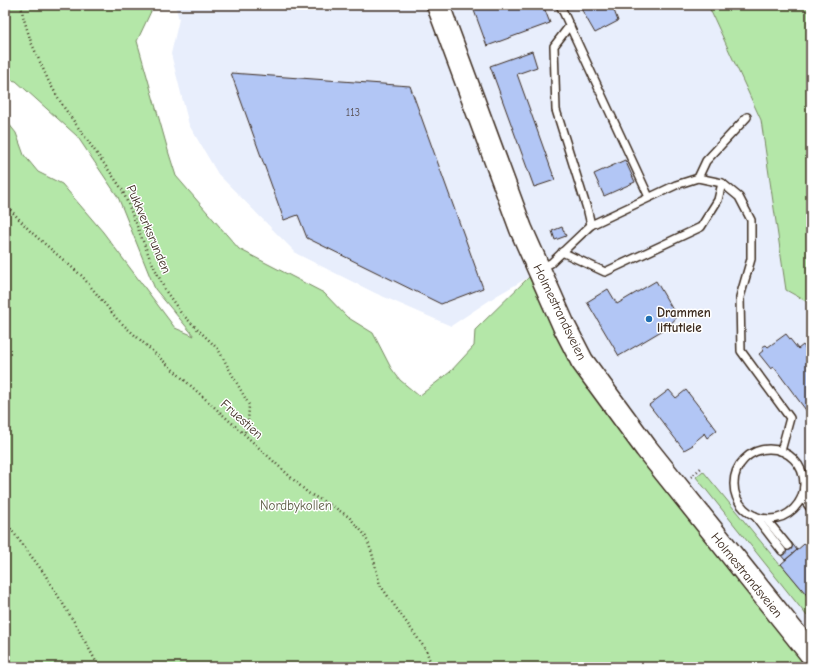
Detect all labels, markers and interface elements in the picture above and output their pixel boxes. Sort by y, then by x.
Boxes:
house number: 113 [346,106,360,119]
street label: Pukkverksrunden [124,183,174,275]
street label: Holmestrandsveien [530,262,590,362]
place label: Drammen liftutleie [657,305,711,335]
marker: Drammen liftutleie [644,314,654,324]
street label: Fruestien [218,396,266,442]
park label: Nordbykollen [260,498,332,513]
street label: Holmestrandsveien [708,529,786,621]

